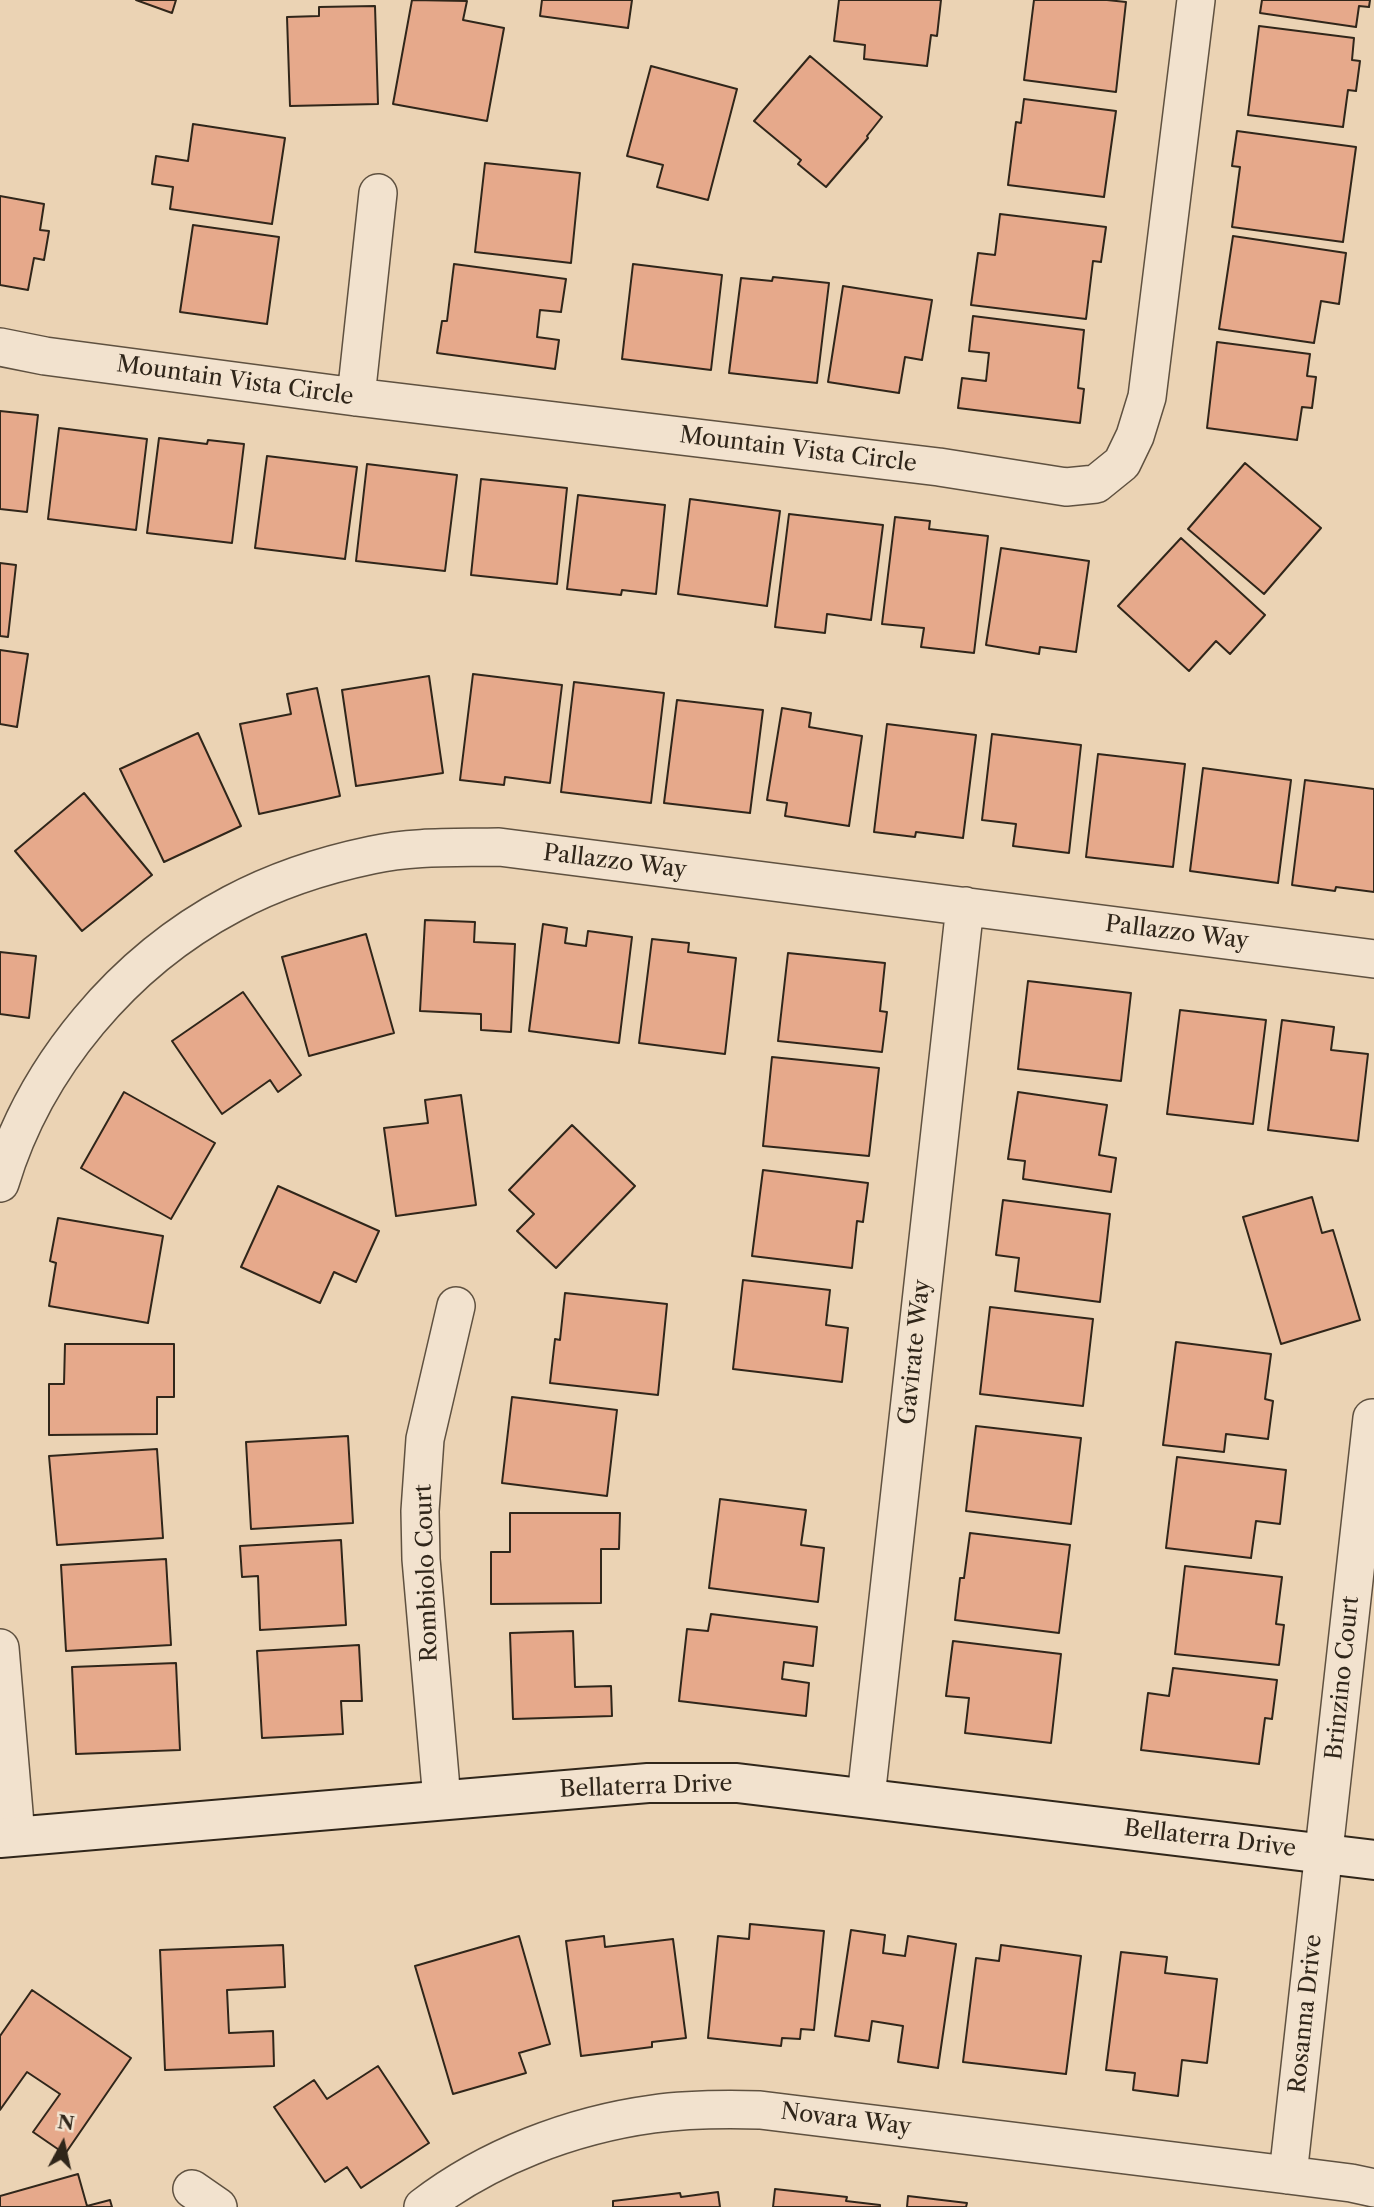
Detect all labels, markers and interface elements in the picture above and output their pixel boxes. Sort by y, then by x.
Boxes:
street label: Mountain Vista Circle [115,351,355,411]
street label: Mountain Vista Circle [678,422,918,478]
street label: Pallazzo Way [542,840,688,884]
street label: Pallazzo Way [1104,911,1250,955]
street label: Gavirate Way [894,1278,936,1426]
street label: Rombiolo Court [410,1484,444,1662]
street label: Brinzino Court [1321,1595,1365,1761]
street label: Bellaterra Drive [559,1770,733,1804]
street label: Bellaterra Drive [1122,1815,1298,1863]
street label: Rosanna Drive [1284,1933,1328,2095]
street label: Novara Way [779,2098,913,2142]
north arrow [28,2109,98,2179]
text: N [56,2110,76,2135]

